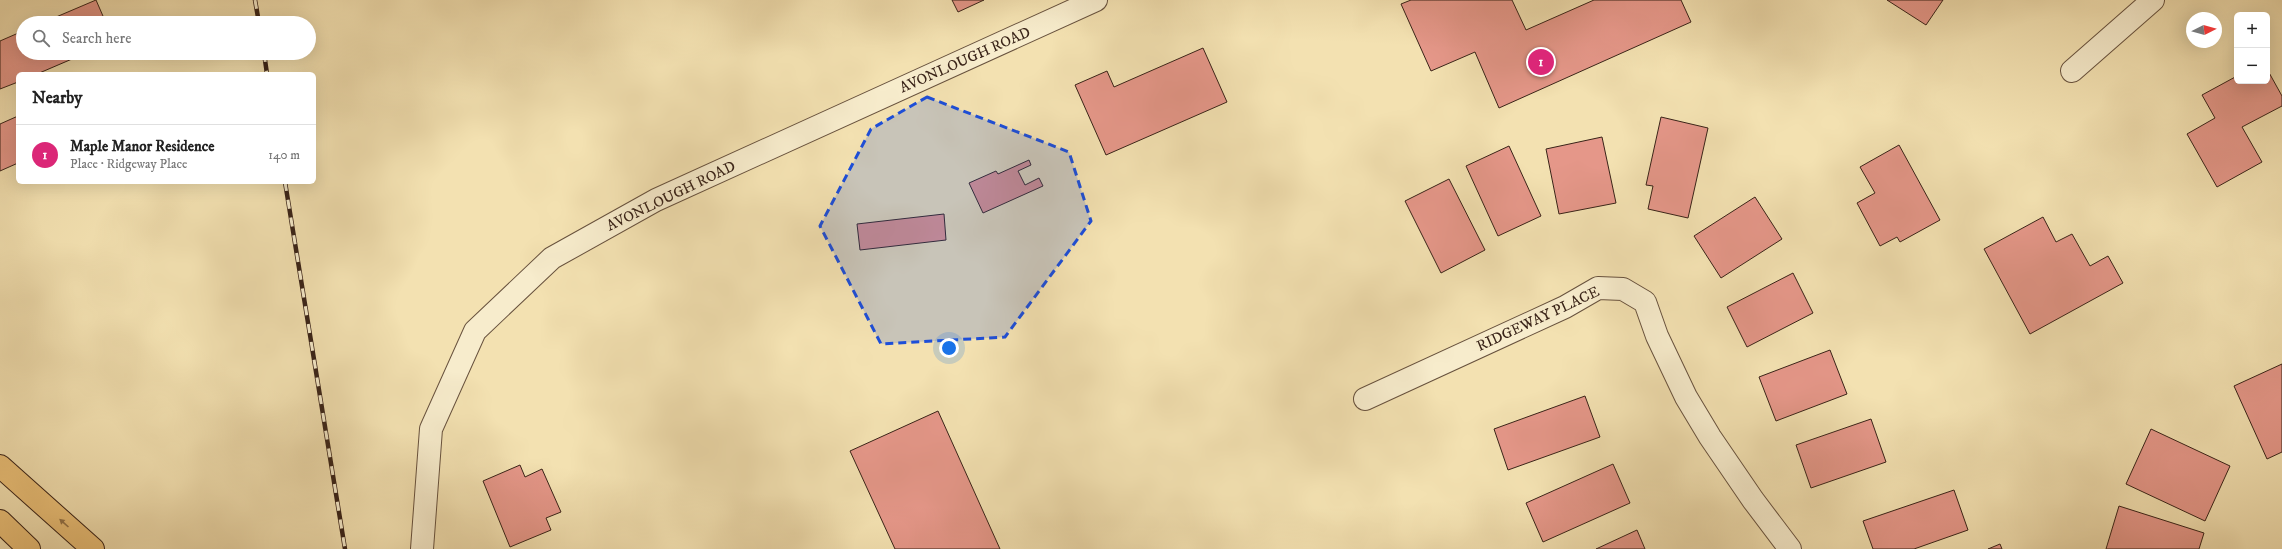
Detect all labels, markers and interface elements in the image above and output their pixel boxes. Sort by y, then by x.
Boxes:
north arrow [2186,12,2222,48]
map controls [2234,12,2270,84]
button: + [2234,12,2270,48]
search box [16,16,316,60]
street label: AVONLOUGH ROAD [897,23,1033,97]
icon: search [30,27,52,49]
text: Search here [62,29,131,48]
pin: 1 [1528,47,1554,77]
button: − [2234,48,2270,84]
text: Nearby [32,87,82,109]
text: Maple Manor Residence [70,137,214,156]
text: 1 [43,147,47,163]
text: 140 m [268,147,300,163]
text: Place · Ridgeway Place [70,156,187,172]
street label: AVONLOUGH ROAD [603,156,739,236]
street label: RIDGEWAY PLACE [1474,282,1603,356]
your location [939,338,959,358]
one-way arrow [59,518,69,528]

